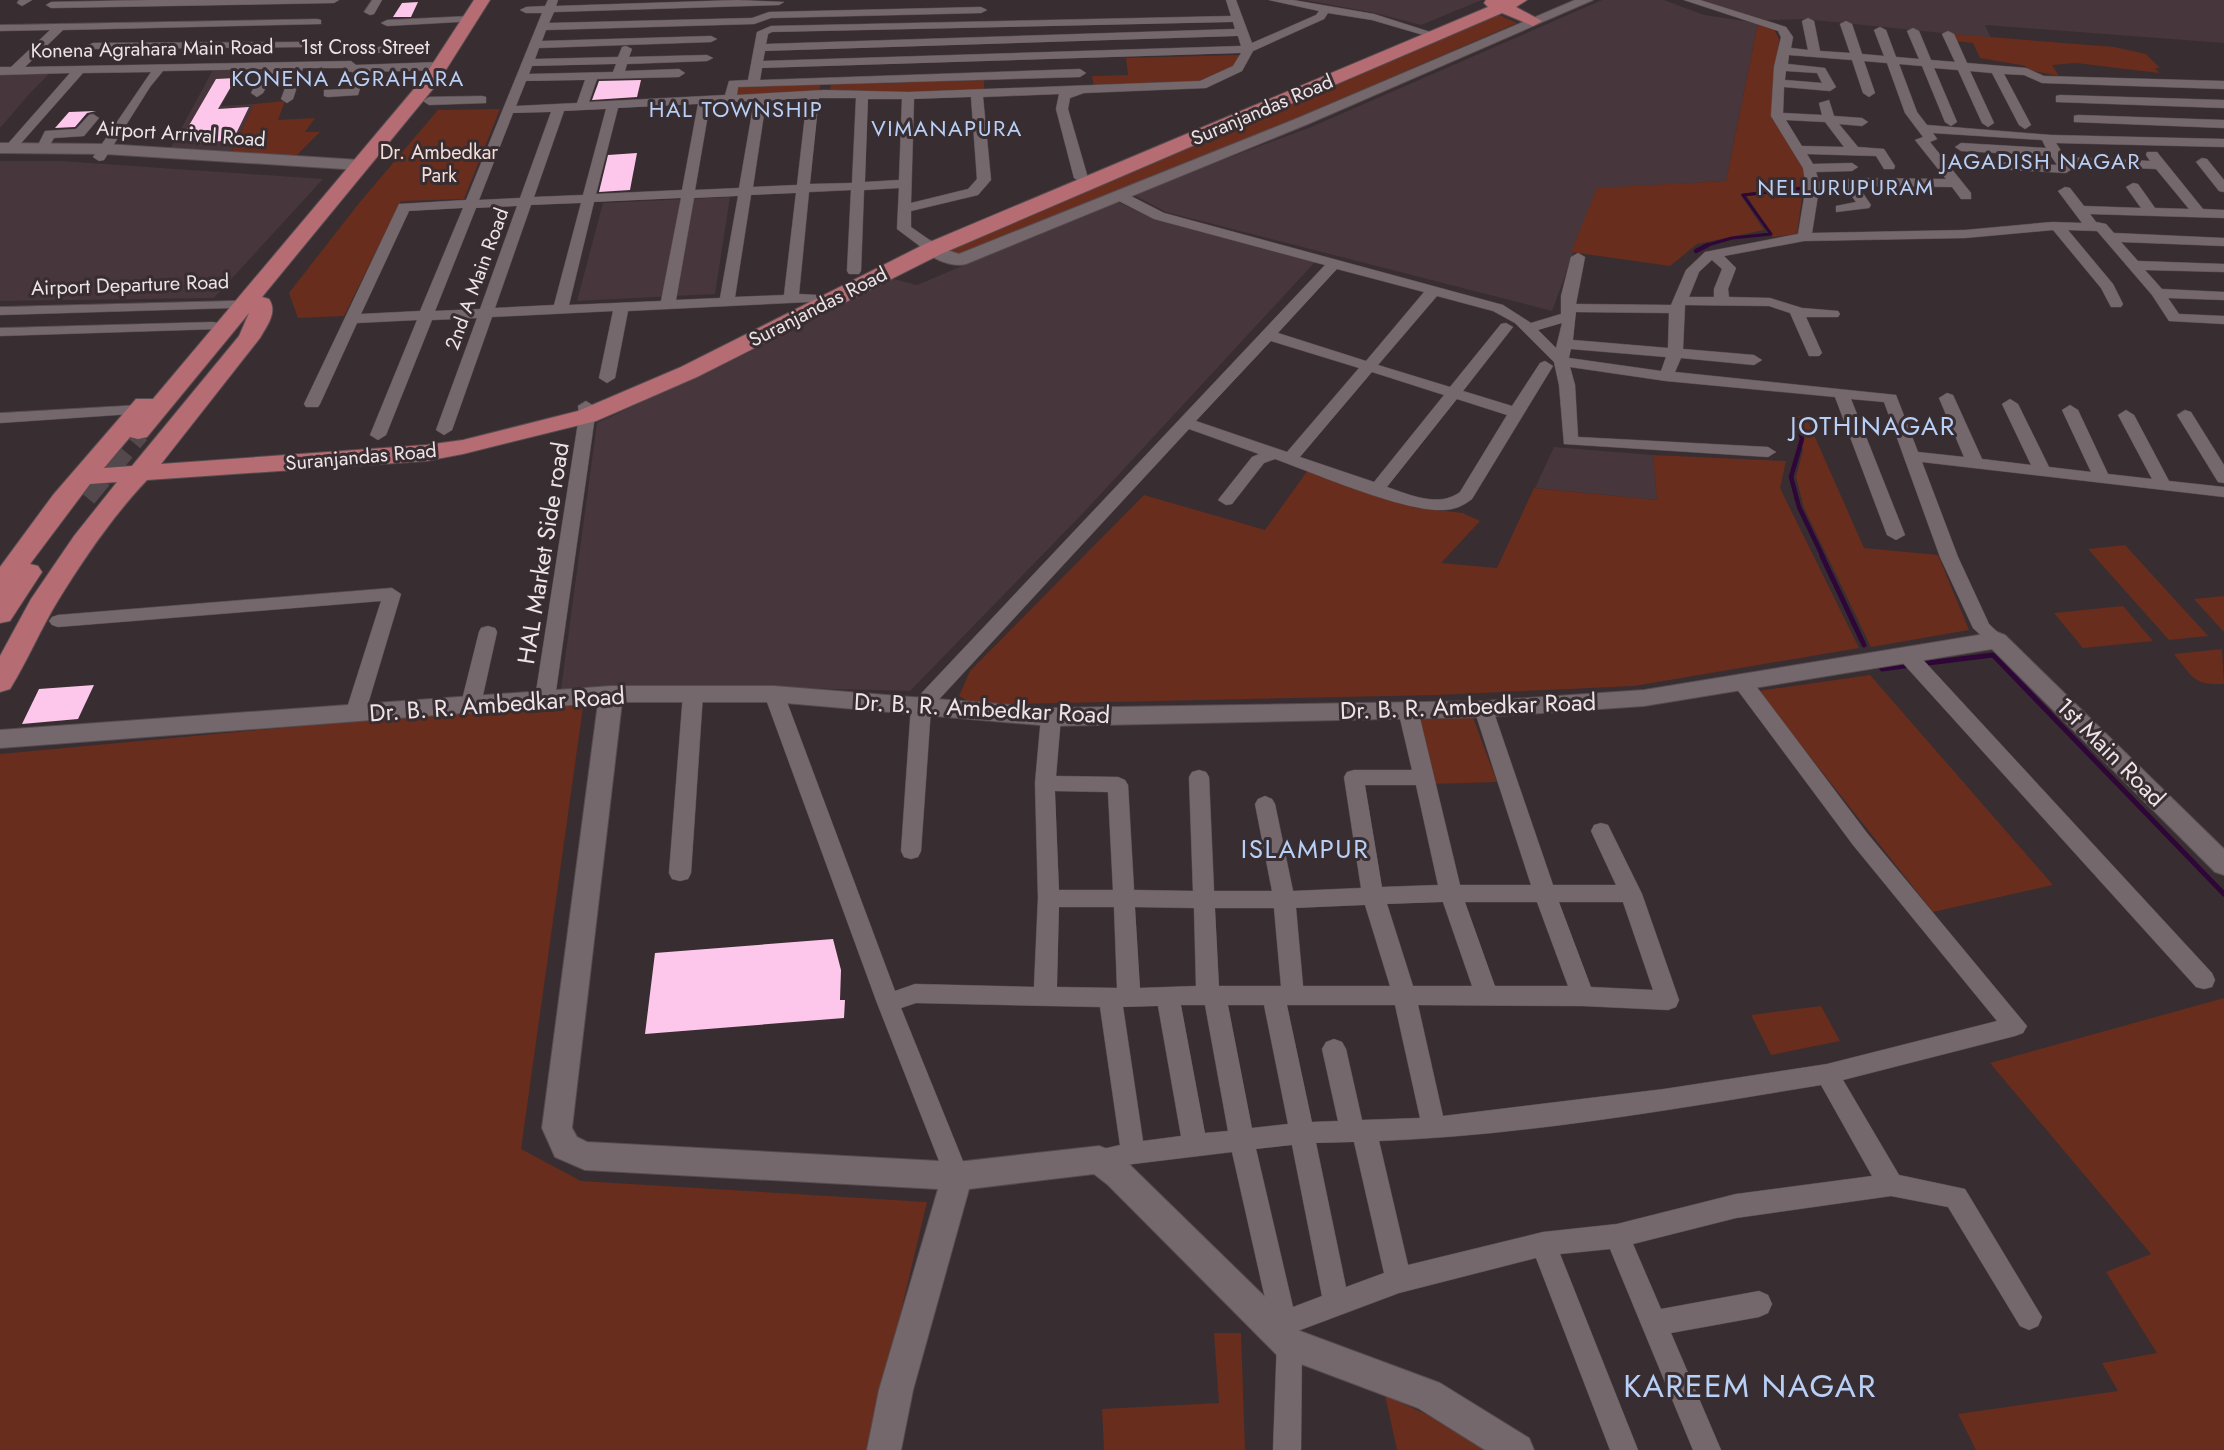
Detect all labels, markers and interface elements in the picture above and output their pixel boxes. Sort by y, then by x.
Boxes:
street label: Konena Agrahara Main Road [30,32,274,66]
street label: 1st Cross Street [301,33,430,62]
district label: KONENA AGRAHARA [231,62,465,94]
street label: Suranjandas Road [1186,67,1338,153]
district label: HAL TOWNSHIP [649,93,823,125]
district label: VIMANAPURA [871,112,1023,144]
street label: Airport Arrival Road [95,114,267,154]
park label: Dr. Ambedkar Park [380,138,498,190]
district label: JAGADISH NAGAR [1938,145,2141,177]
district label: NELLURUPURAM [1757,171,1935,203]
street label: 2nd A Main Road [438,204,516,354]
street label: Suranjandas Road [744,260,892,354]
street label: Airport Departure Road [30,267,230,303]
district label: JOTHINAGAR [1787,407,1956,445]
street label: Suranjandas Road [284,436,438,478]
street label: HAL Market Side road [508,439,578,667]
street label: Dr. B. R. Ambedkar Road [368,678,626,730]
street label: Dr. B. R. Ambedkar Road [853,684,1111,732]
street label: Dr. B. R. Ambedkar Road [1339,684,1597,728]
street label: 1st Main Road [2048,689,2174,815]
district label: ISLAMPUR [1241,830,1369,868]
district label: KAREEM NAGAR [1623,1363,1877,1409]

